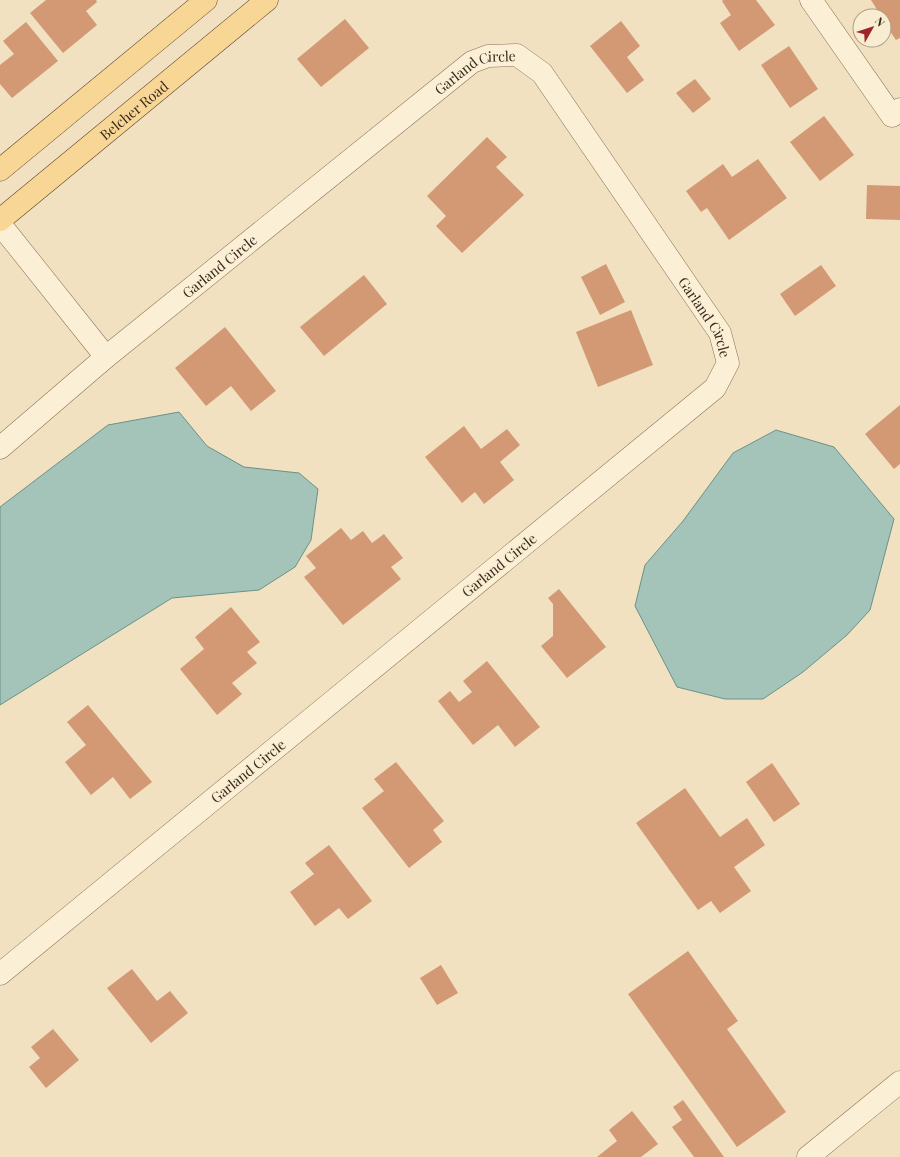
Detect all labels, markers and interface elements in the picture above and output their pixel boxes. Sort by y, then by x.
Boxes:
north arrow [852,8,892,48]
text: N [872,14,889,29]
street label: Garland Circle [430,46,516,99]
street label: Belcher Road [95,76,172,144]
street label: Garland Circle [178,230,261,302]
street label: Garland Circle [675,273,736,359]
street label: Garland Circle [458,529,540,601]
street label: Garland Circle [207,735,289,807]

